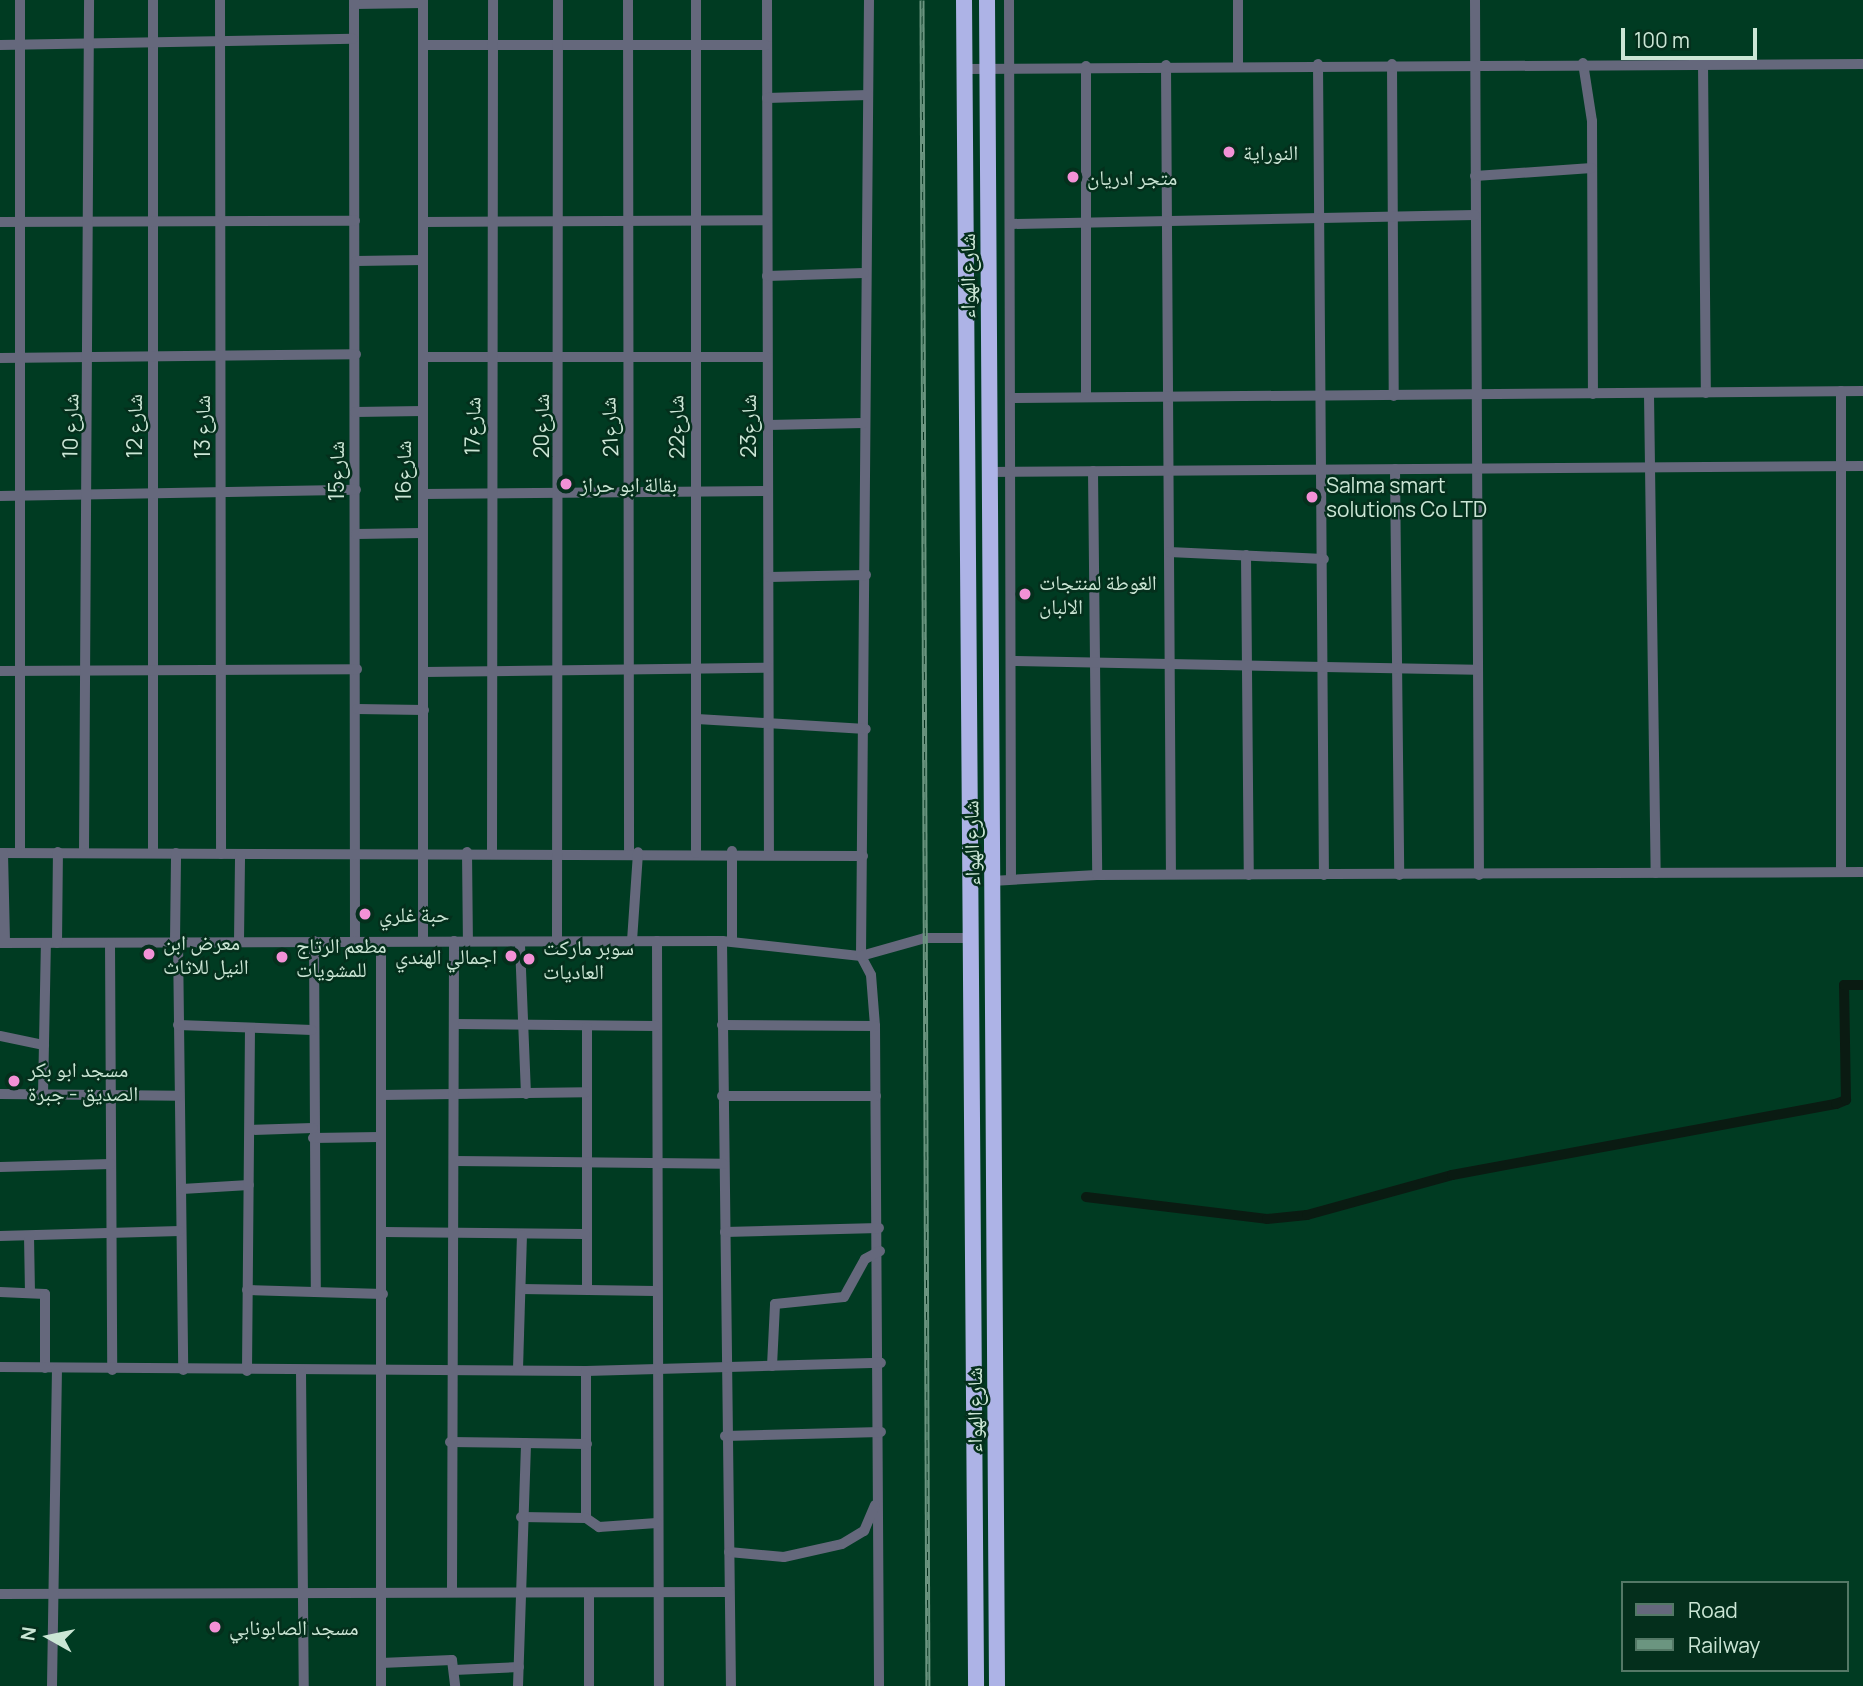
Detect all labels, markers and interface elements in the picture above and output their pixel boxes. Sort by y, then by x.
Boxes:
scale bar [1625,14,1762,58]
text: 100 m [1634,26,1690,54]
place label: النوراية [1243,139,1298,165]
marker: النوراية [1221,144,1237,160]
place label: متجر ادريان [1087,164,1177,190]
marker: متجر ادريان [1065,169,1081,185]
street label: شارع الهواء [954,233,980,319]
street label: شارع 10 [57,393,83,459]
street label: شارع 12 [121,394,147,458]
street label: شارع20 [528,394,554,458]
street label: شارع23 [735,394,761,458]
street label: شارع 13 [189,395,215,459]
street label: شارع22 [663,395,689,459]
street label: شارع17 [459,396,485,456]
street label: شارع21 [595,396,623,458]
street label: شارع16 [390,440,416,502]
street label: شارع15 [323,441,349,501]
place label: بقالة ابو حراز [580,471,677,497]
place label: Salma smart solutions Co LTD [1326,472,1487,522]
marker: بقالة ابو حراز [558,476,574,492]
marker: Salma smart solutions Co LTD [1304,489,1320,505]
place label: الغوطة لمنتجات الالبان [1039,569,1157,619]
marker: الغوطة لمنتجات الالبان [1017,586,1033,602]
street label: شارع الهواء [958,800,984,886]
place label: حبة غلري [379,901,449,927]
marker: حبة غلري [357,906,373,922]
place label: معرض ابن النيل للاثاث [163,929,249,979]
place label: مطعم الرتاج للمشويات [296,932,387,982]
place label: سوبر ماركت العاديات [543,934,634,984]
place label: اجمالي الهندي [395,943,497,969]
marker: معرض ابن النيل للاثاث [141,946,157,962]
marker: اجمالي الهندي [503,948,519,964]
marker: مطعم الرتاج للمشويات [274,949,290,965]
marker: سوبر ماركت العاديات [521,951,537,967]
place label: مسجد ابو بكر الصديق - جبرة [28,1056,138,1106]
marker: مسجد ابو بكر الصديق - جبرة [6,1073,22,1089]
street label: شارع الهواء [961,1367,987,1453]
legend [1622,1581,1849,1672]
text: Road [1688,1596,1738,1624]
north arrow [14,1602,84,1672]
place label: مسجد الصابونابي [229,1614,359,1640]
marker: مسجد الصابونابي [207,1619,223,1635]
text: N [14,1625,42,1642]
text: Railway [1688,1631,1760,1659]

